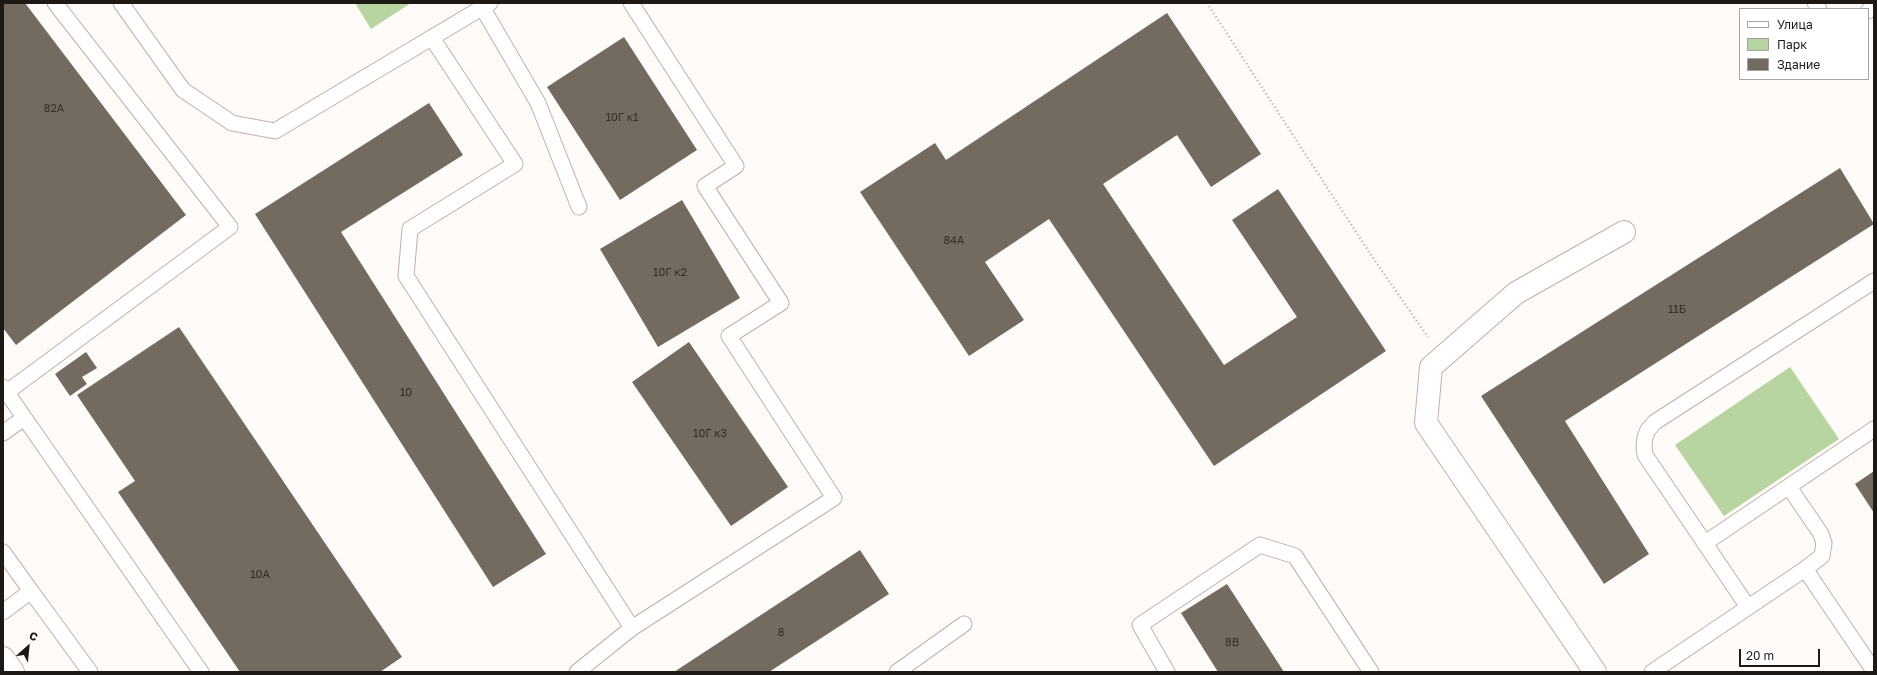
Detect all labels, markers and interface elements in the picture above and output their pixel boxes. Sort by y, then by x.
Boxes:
legend [1739,8,1869,80]
text: Улица [1777,17,1813,32]
text: Парк [1777,37,1807,52]
text: Здание [1777,57,1820,72]
house number: 82А [44,102,64,116]
house number: 10Г к1 [606,111,638,125]
house number: 84А [944,234,964,248]
house number: 10Г к2 [653,266,687,280]
house number: 11Б [1668,303,1686,317]
house number: 10 [400,386,412,400]
house number: 10Г к3 [693,427,727,441]
house number: 10А [250,568,270,582]
house number: 8 [778,626,784,640]
north arrow [8,627,48,667]
text: С [27,628,40,643]
house number: 8В [1225,636,1239,650]
scale bar [1741,641,1822,667]
text: 20 m [1746,648,1774,663]

